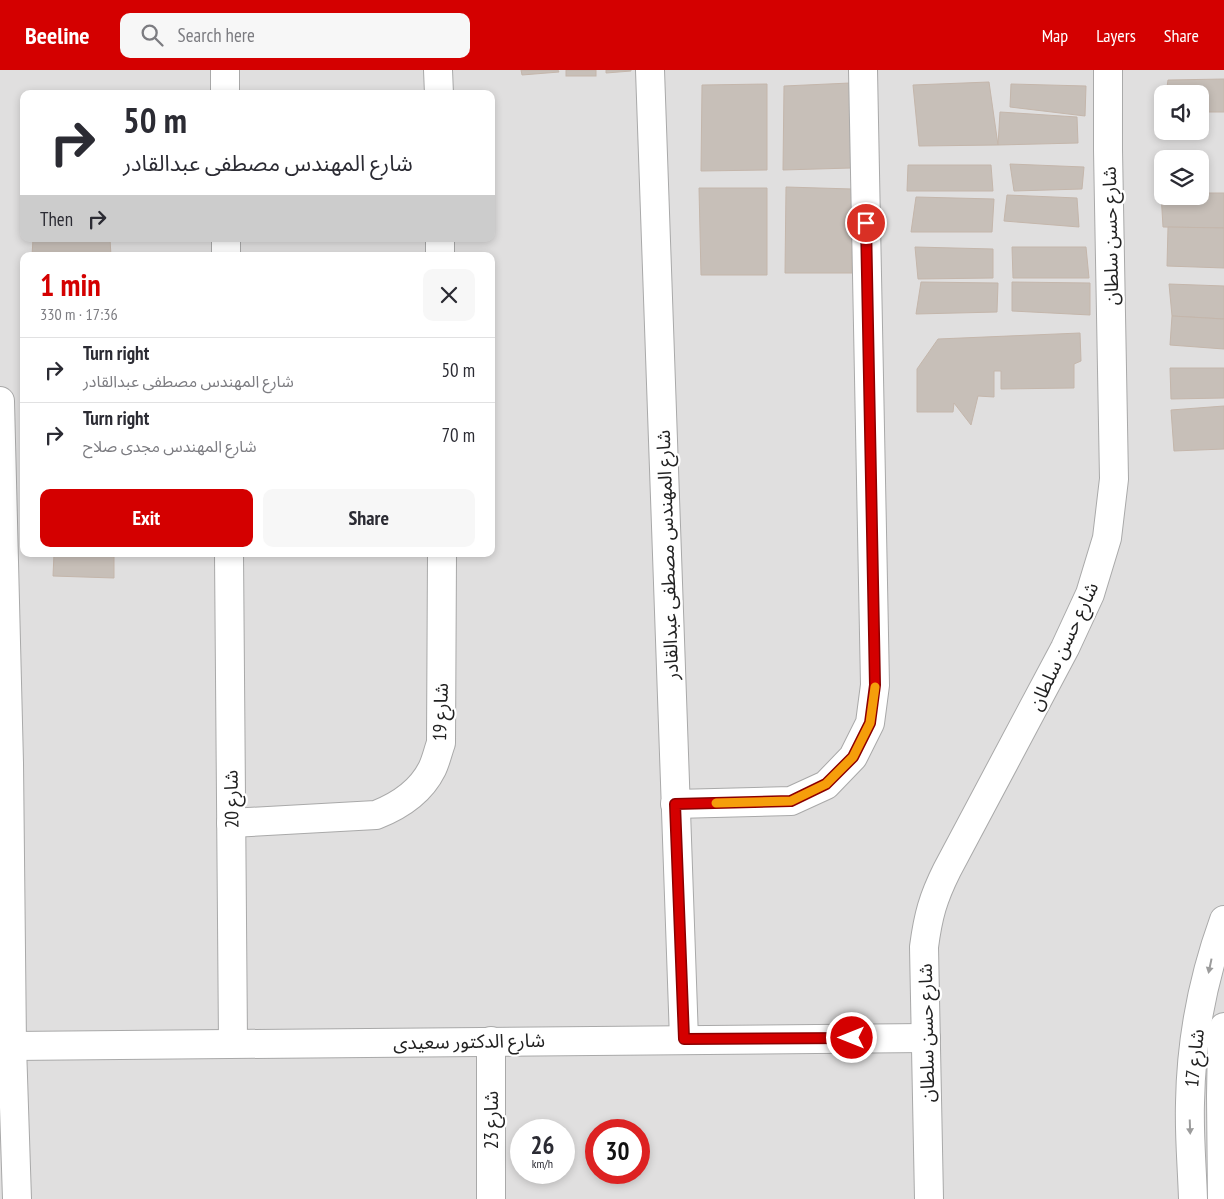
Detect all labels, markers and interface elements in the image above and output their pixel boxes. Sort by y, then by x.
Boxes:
search box [120,13,470,58]
text: Beeline [25,20,90,51]
icon: search [138,21,166,49]
text: Search here [178,23,255,47]
text: Map [1042,24,1068,47]
text: Layers [1096,24,1136,47]
text: Share [1164,24,1199,47]
map controls [1154,85,1209,205]
button: sound [1154,85,1209,140]
text: 50 m [123,97,187,143]
icon: right [40,110,105,175]
text: شارع المهندس مصطفى عبدالقادر [123,149,413,177]
button: layers [1154,150,1209,205]
street label: شارع حسن سلطان [1097,166,1125,306]
pin [845,202,887,244]
icon: right [83,205,111,233]
text: Then [40,207,73,231]
icon: arrive [852,209,880,237]
text: 1 min [40,265,101,304]
button: close [423,269,475,321]
text: 330 m · 17:36 [40,304,118,324]
text: Turn right [83,341,149,365]
icon: right [40,356,68,384]
text: 50 m [442,358,475,382]
text: شارع المهندس مصطفى عبدالقادر [83,371,294,391]
text: Turn right [83,406,149,430]
icon: right [40,421,68,449]
text: 70 m [442,423,475,447]
street label: شارع المهندس مصطفى عبدالقادر [651,429,685,681]
text: شارع المهندس مجدى صلاح [83,436,257,456]
button: Exit [40,489,253,547]
button: Share [263,489,475,547]
street label: شارع حسن سلطان [1023,578,1105,715]
street label: شارع 19 [427,683,455,742]
street label: شارع 20 [218,770,246,828]
one-way arrow [1205,958,1213,974]
street label: شارع حسن سلطان [913,963,941,1103]
position arrow [825,1011,877,1063]
street label: شارع الدكتور سعيدى [393,1028,545,1056]
street label: شارع 17 [1179,1028,1211,1088]
street label: شارع 23 [479,1091,505,1149]
speed limit sign: 30 [585,1119,650,1184]
one-way arrow [1187,1119,1195,1135]
text: 26 [531,1129,554,1161]
text: km/h [532,1156,553,1171]

